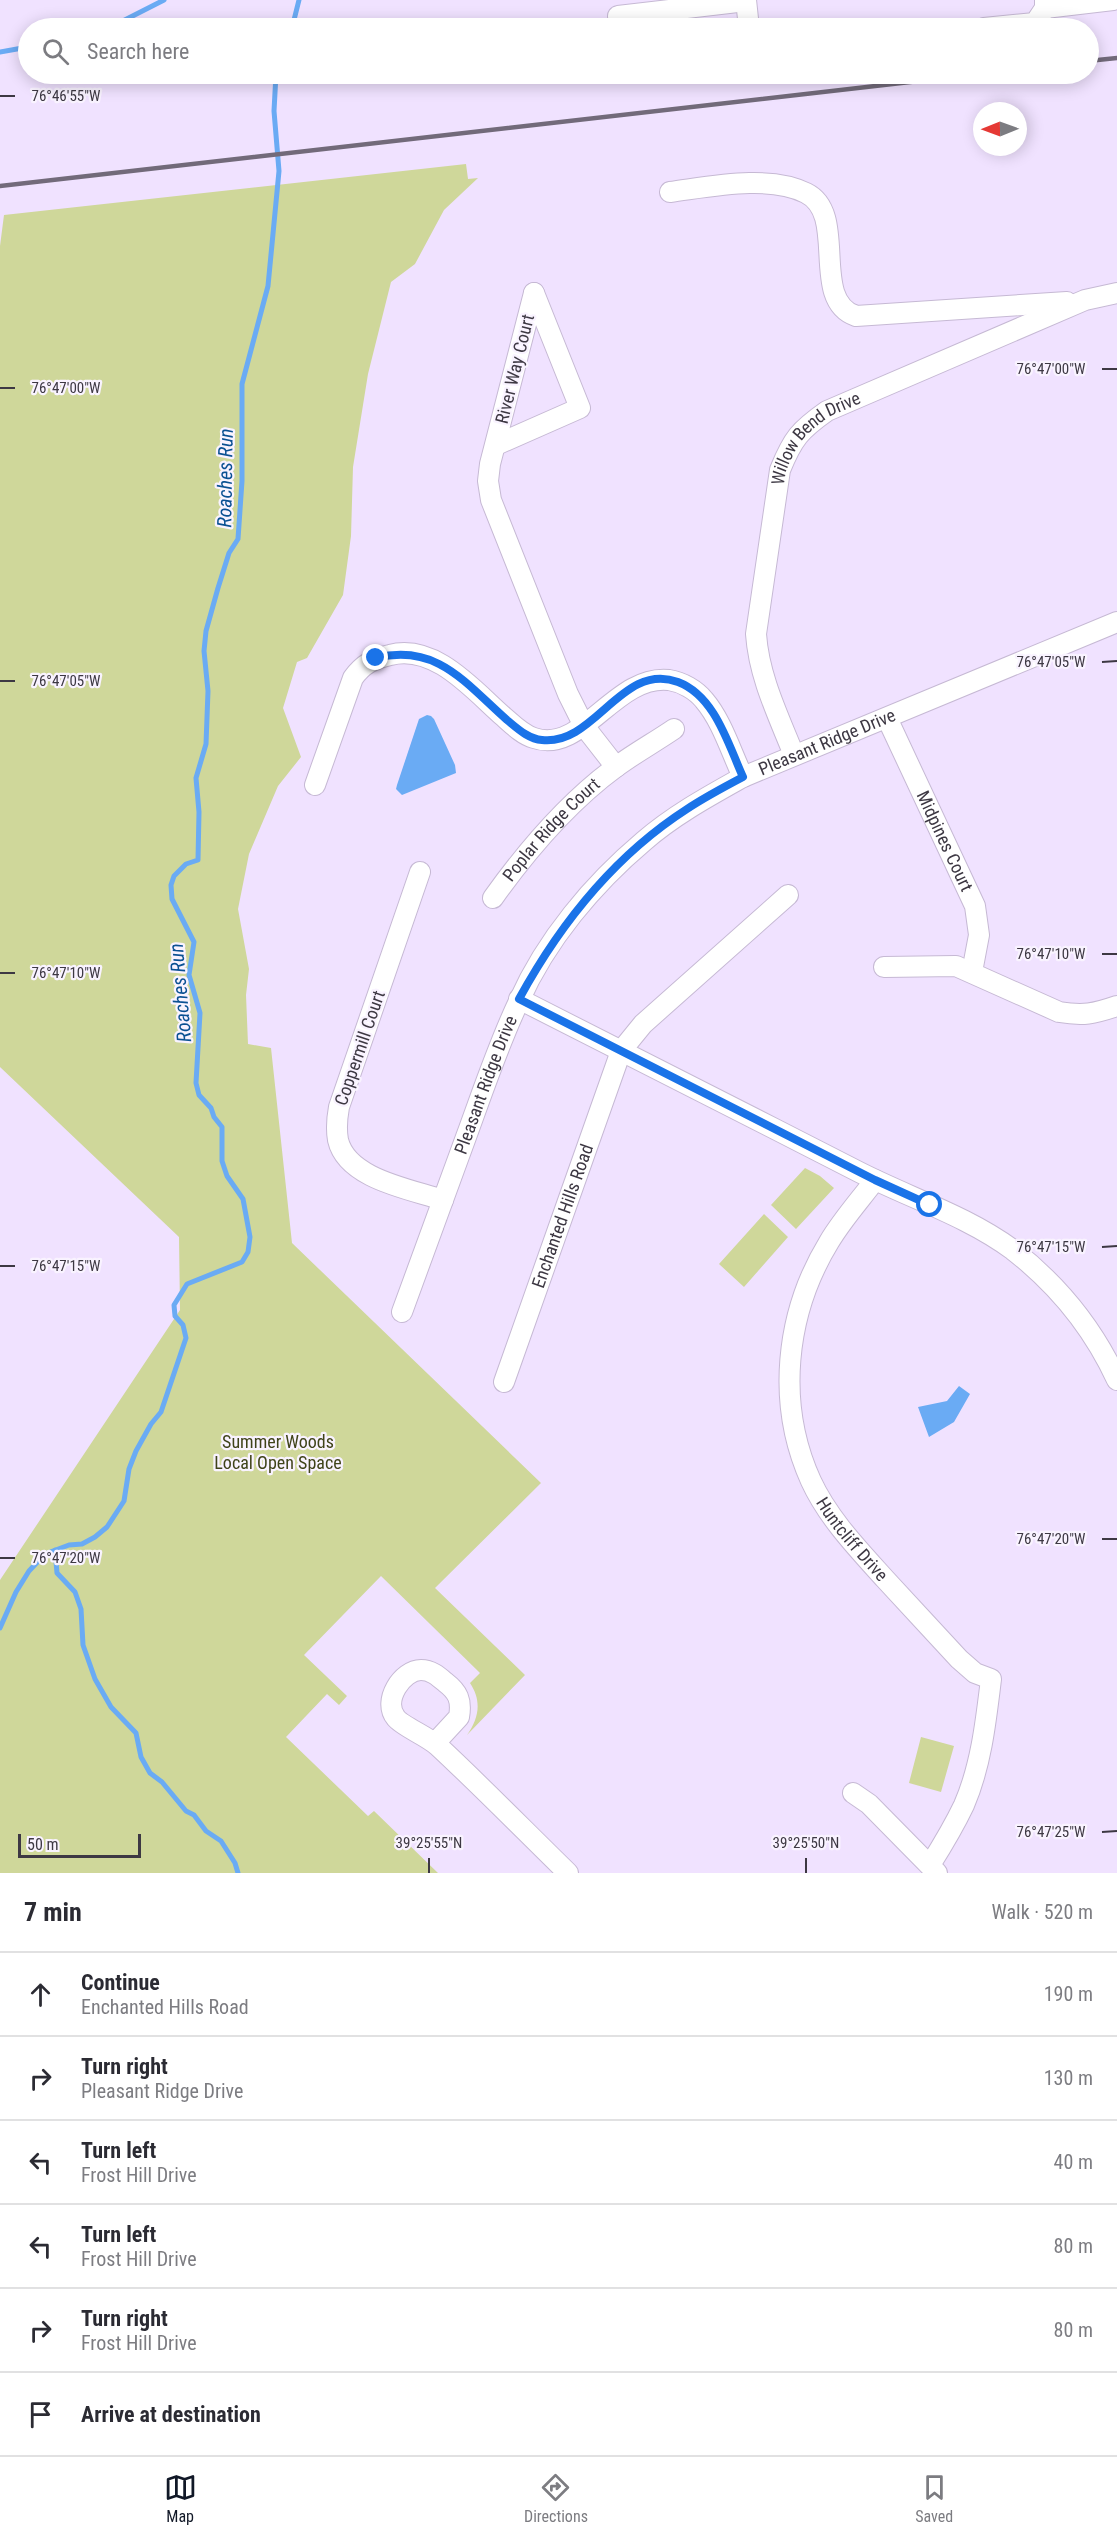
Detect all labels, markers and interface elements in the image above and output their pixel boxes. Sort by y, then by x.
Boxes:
search box [18,18,1099,84]
icon: search [39,35,72,68]
text: Search here [87,39,189,64]
text: 76°46'55"W [32,87,101,105]
north arrow [973,102,1027,156]
street label: River Way Court [491,312,538,426]
text: 76°47'00"W [1017,360,1086,378]
text: 76°47'00"W [32,379,101,397]
street label: Willow Bend Drive [767,387,863,486]
water label: Roaches Run [212,428,238,528]
route end [362,644,388,670]
text: 76°47'05"W [1017,653,1086,671]
text: 76°47'05"W [32,672,101,690]
street label: Pleasant Ridge Drive [755,704,898,779]
street label: Poplar Ridge Court [498,773,604,885]
street label: Midpines Court [913,787,978,895]
water label: Roaches Run [164,943,196,1043]
text: 76°47'10"W [1017,945,1086,963]
text: 76°47'10"W [32,964,101,982]
street label: Coppermill Court [330,988,389,1108]
street label: Pleasant Ridge Drive [450,1012,521,1157]
street label: Enchanted Hills Road [527,1141,597,1291]
route start [916,1191,942,1217]
text: 76°47'15"W [1017,1238,1086,1256]
text: 76°47'15"W [32,1257,101,1275]
park label: Summer Woods Local Open Space [214,1431,342,1473]
street label: Huntcliff Drive [812,1493,893,1585]
text: 76°47'20"W [1017,1530,1086,1548]
text: 76°47'20"W [32,1549,101,1567]
text: 76°47'25"W [1017,1823,1086,1841]
scale bar [18,1831,141,1858]
text: 39°25'55"N [396,1834,462,1852]
text: 39°25'50"N [773,1834,839,1852]
text: 50 m [27,1835,59,1854]
text: 7 min [24,1897,82,1927]
text: Walk · 520 m [992,1900,1093,1924]
text: Continue [81,1970,160,1995]
icon: ahead [24,1978,57,2011]
text: 190 m [1044,1982,1093,2006]
text: Enchanted Hills Road [81,1995,249,2019]
text: Turn right [81,2054,168,2079]
icon: right [24,2062,57,2095]
text: 130 m [1044,2066,1093,2090]
text: Pleasant Ridge Drive [81,2079,243,2103]
text: Turn left [81,2138,156,2163]
icon: left [24,2146,57,2179]
text: 40 m [1054,2150,1093,2174]
text: Frost Hill Drive [81,2163,197,2187]
text: Turn left [81,2222,156,2247]
icon: left [24,2230,57,2263]
text: 80 m [1054,2234,1093,2258]
text: Frost Hill Drive [81,2247,197,2271]
text: Turn right [81,2306,168,2331]
icon: right [24,2314,57,2347]
text: 80 m [1054,2318,1093,2342]
text: Frost Hill Drive [81,2331,197,2355]
icon: arrive [24,2398,57,2431]
text: Arrive at destination [81,2402,261,2427]
tab: Map [164,2471,197,2526]
tab: Directions [524,2471,588,2526]
tab: Saved [915,2471,953,2526]

